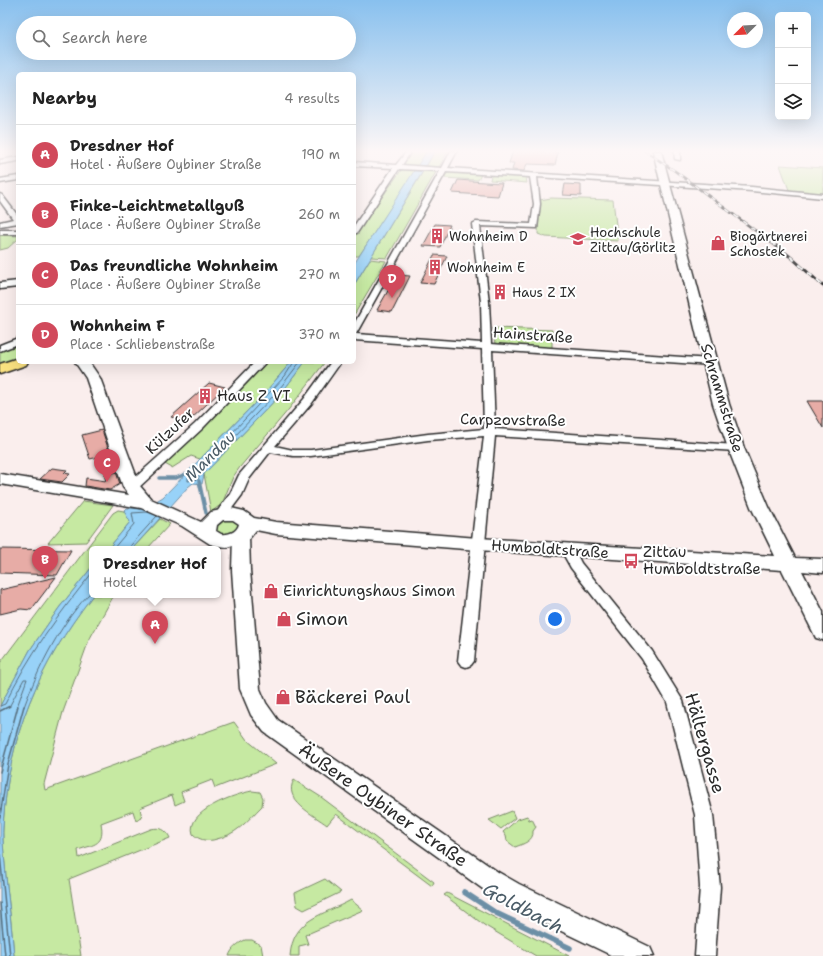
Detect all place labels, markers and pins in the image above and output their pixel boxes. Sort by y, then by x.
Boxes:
place label: Hochschule Zittau/Görlitz [590,224,676,256]
building icon: Wohnheim D [428,227,446,245]
place label: Wohnheim D [449,228,528,245]
place label: Biogärtnerei Schostek [730,228,807,260]
school or university icon: Hochschule Zittau/Görlitz [569,230,587,248]
shop icon: Biogärtnerei Schostek [709,234,727,252]
building icon: Wohnheim E [426,258,444,276]
place label: Wohnheim E [447,259,525,276]
pin: D [379,265,405,298]
building icon: Haus Z IX [491,283,509,301]
place label: Haus Z IX [512,284,576,301]
place label: Haus Z VI [217,386,291,406]
building icon: Haus Z VI [196,387,214,405]
pin: C [94,449,120,482]
place label: Zittau Humboldtstraße [643,542,761,579]
pin: B [32,546,58,579]
bus stop icon: Zittau Humboldtstraße [622,552,640,570]
place label: Einrichtungshaus Simon [283,581,455,601]
shop icon: Einrichtungshaus Simon [262,582,280,600]
place label: Simon [296,607,348,631]
shop icon: Simon [275,610,293,628]
pin: A [142,611,168,644]
place label: Bäckerei Paul [295,685,411,709]
shop icon: Bäckerei Paul [274,688,292,706]

